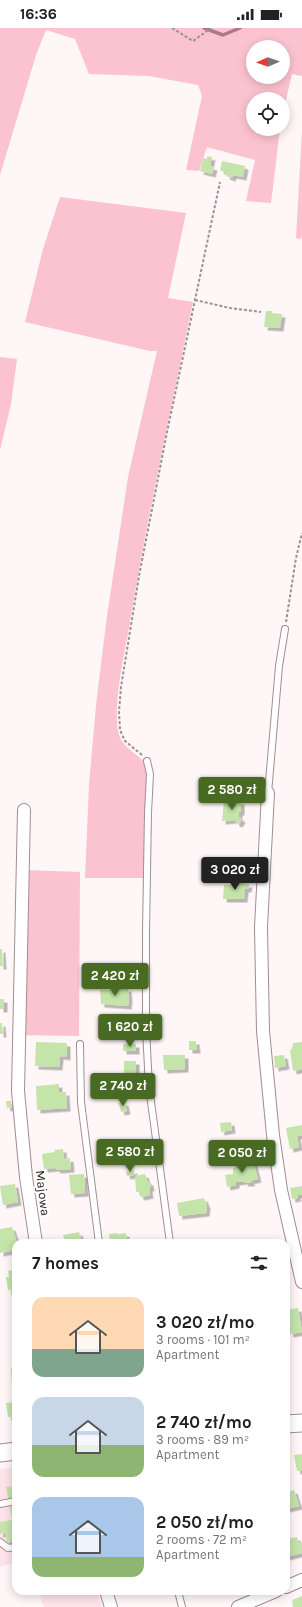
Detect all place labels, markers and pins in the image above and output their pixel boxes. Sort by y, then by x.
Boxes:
pin: 2 580 zł [191,777,273,811]
pin: 3 020 zł [194,857,276,891]
pin: 2 420 zł [74,963,156,997]
pin: 1 620 zł [89,1014,171,1048]
pin: 2 740 zł [82,1073,164,1107]
pin: 2 580 zł [89,1139,171,1173]
pin: 2 050 zł [201,1140,283,1174]

